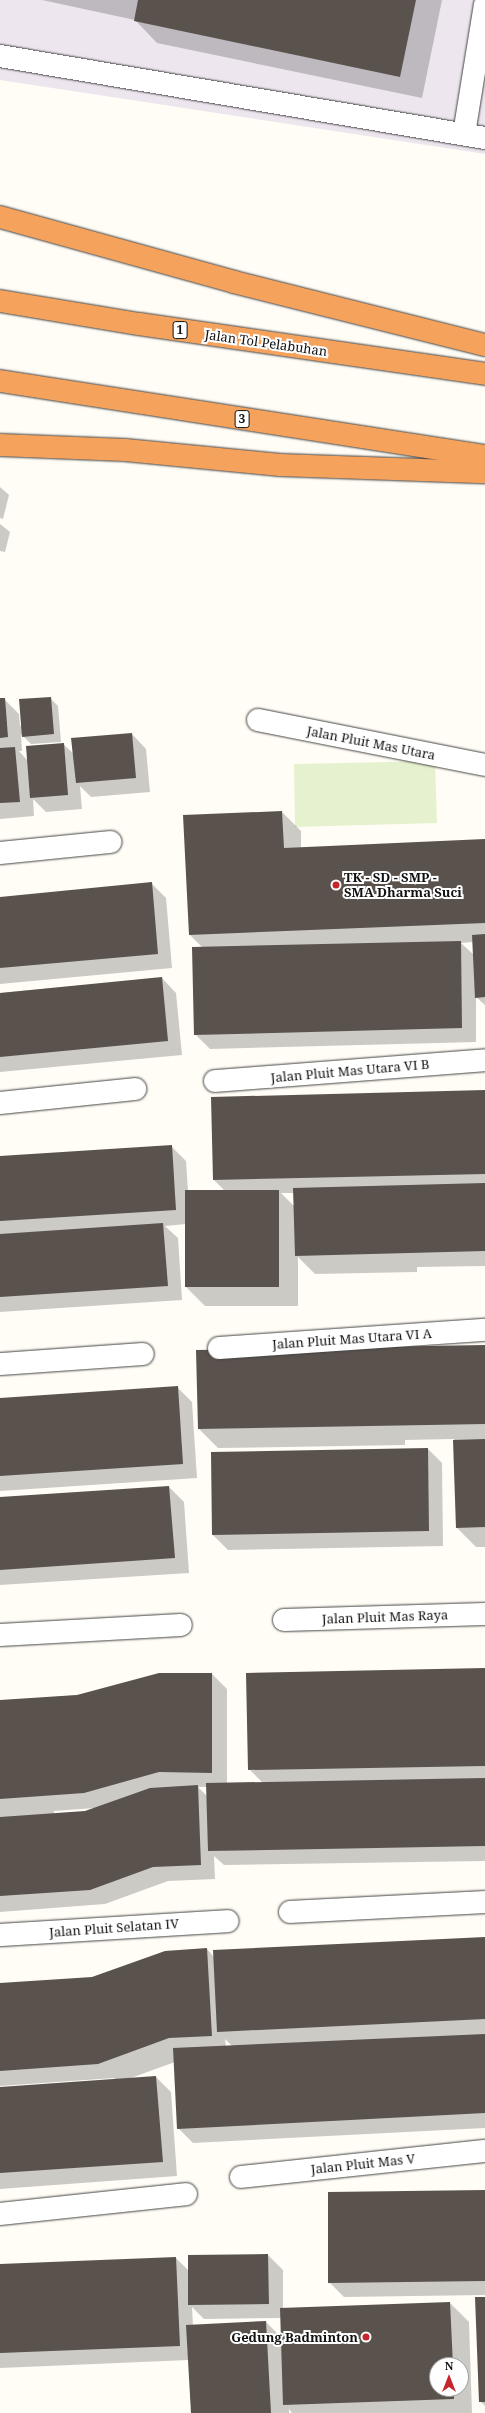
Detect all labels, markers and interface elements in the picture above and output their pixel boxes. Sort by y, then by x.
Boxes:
road number: 1 [172,320,188,340]
street label: Jalan Tol Pelabuhan [204,327,328,359]
road number: 3 [234,409,250,429]
street label: Jalan Pluit Mas Utara [305,723,437,763]
place label: TK - SD - SMP - SMA Dharma Suci [344,870,462,901]
marker: TK - SD - SMP - SMA Dharma Suci [331,880,341,890]
street label: Jalan Pluit Mas Utara VI B [270,1056,430,1086]
street label: Jalan Pluit Mas Utara VI A [272,1326,432,1352]
street label: Jalan Pluit Mas Raya [322,1607,448,1627]
street label: Jalan Pluit Selatan IV [49,1916,179,1940]
street label: Jalan Pluit Mas V [310,2151,416,2177]
place label: Gedung Badminton [231,2329,358,2345]
marker: Gedung Badminton [361,2332,371,2342]
north arrow [429,2357,469,2397]
text: N [445,2358,453,2373]

